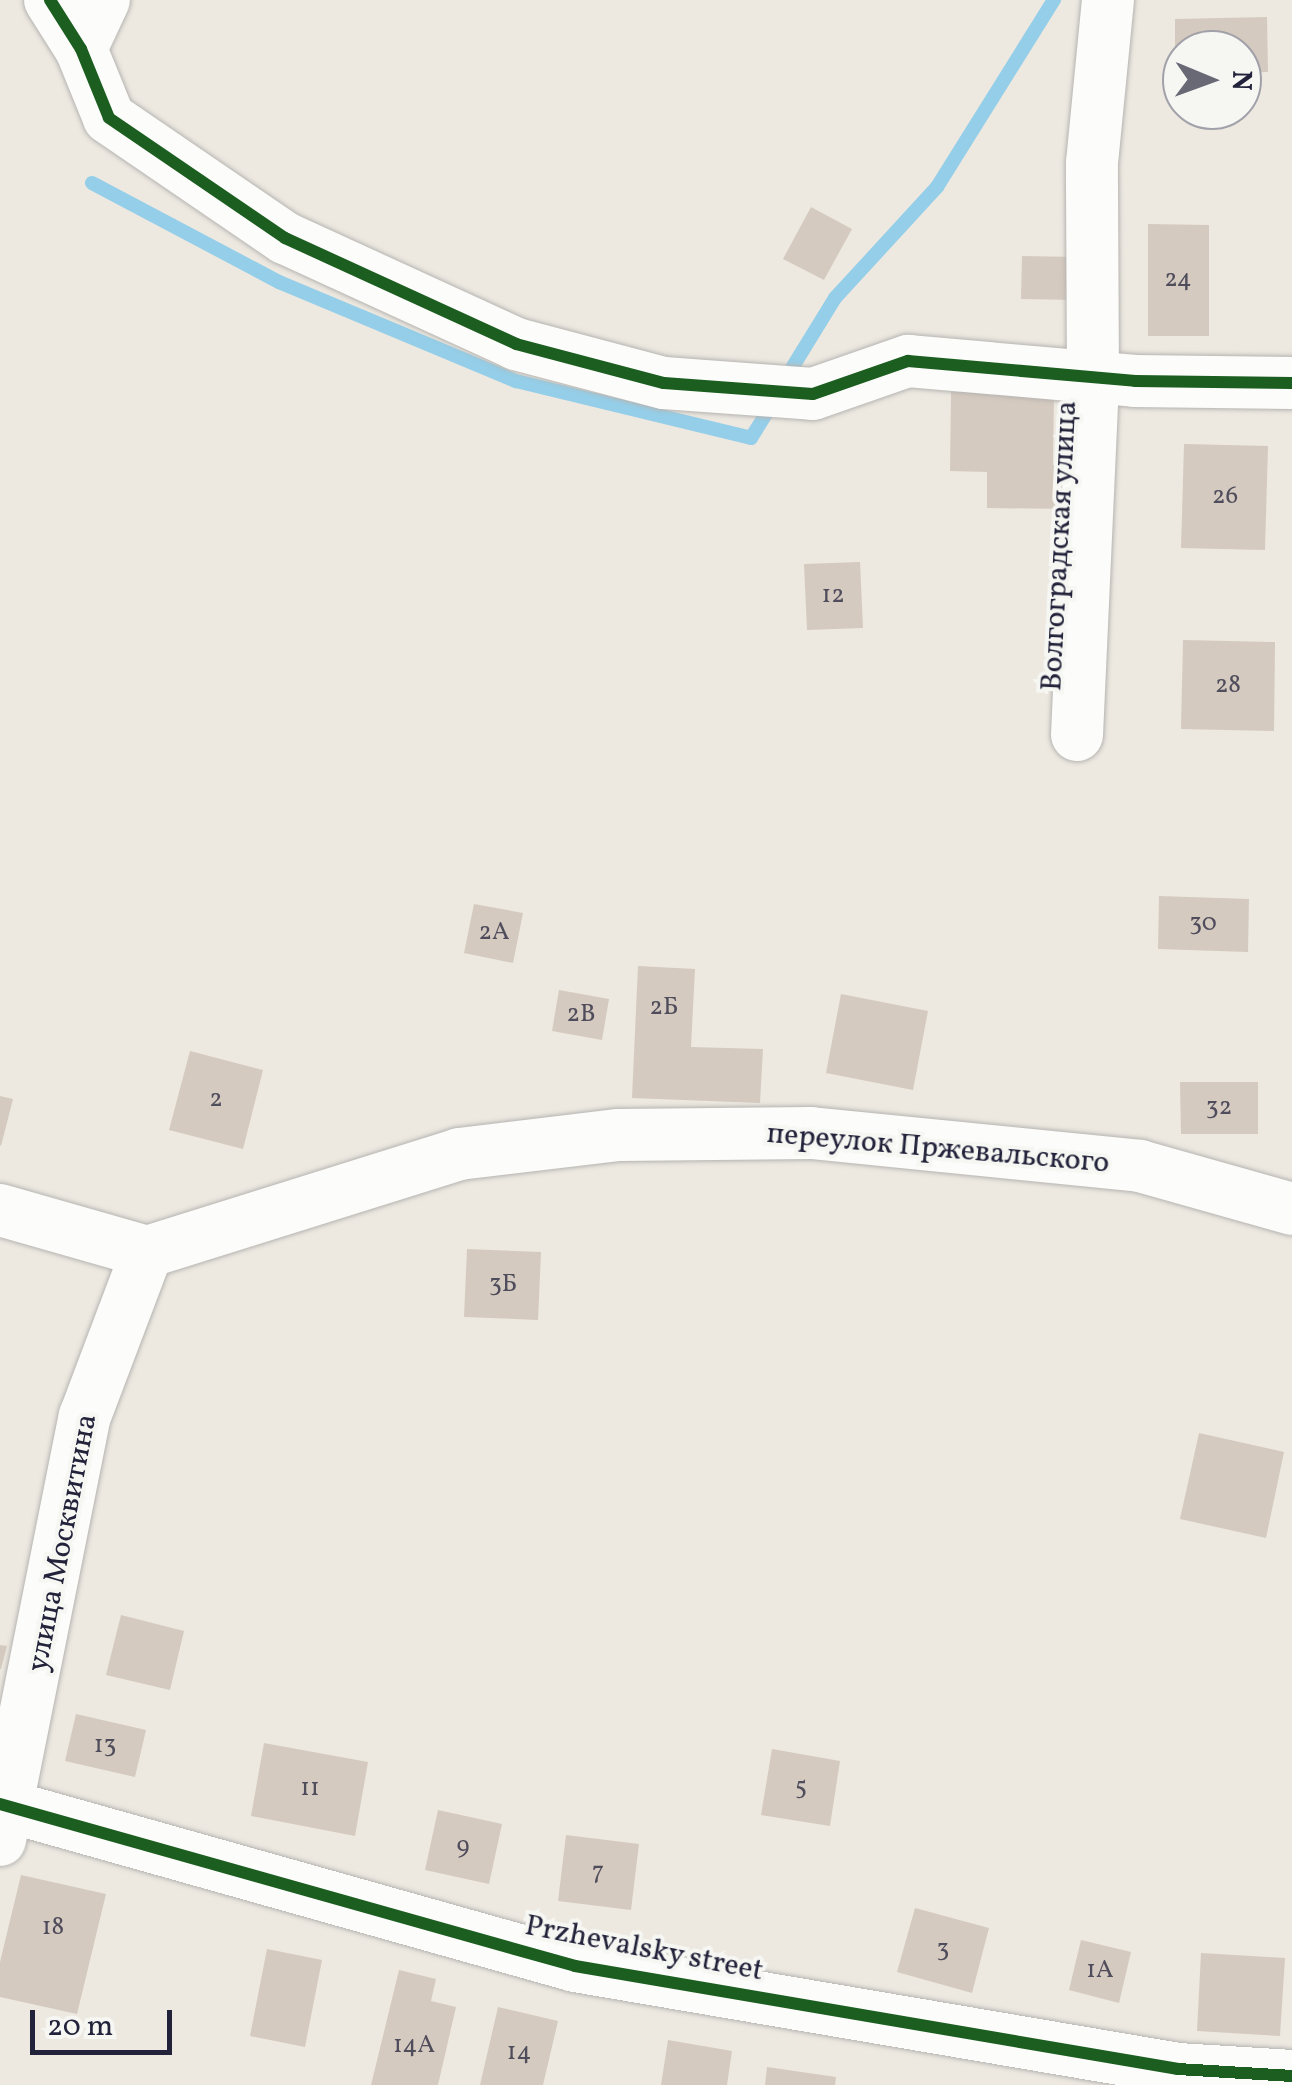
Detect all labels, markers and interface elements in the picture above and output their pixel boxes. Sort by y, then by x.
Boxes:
north arrow [1162,30,1262,130]
text: N [1221,70,1260,91]
house number: 24 [1164,265,1192,295]
street label: Волгоградская улица [1034,400,1086,692]
house number: 26 [1212,482,1238,512]
house number: 12 [821,581,845,611]
house number: 28 [1215,671,1241,701]
house number: 30 [1189,909,1217,939]
house number: 2А [478,918,510,948]
house number: 2Б [650,993,678,1023]
house number: 2В [567,1000,595,1030]
house number: 2 [209,1085,223,1115]
house number: 32 [1206,1093,1232,1123]
street label: переулок Пржевальского [765,1116,1111,1182]
house number: 3Б [489,1270,517,1300]
street label: улица Москвитина [20,1411,106,1675]
house number: 13 [94,1731,116,1761]
house number: 5 [795,1773,807,1803]
house number: 11 [300,1774,320,1804]
house number: 9 [457,1832,469,1862]
house number: 7 [592,1858,604,1888]
street label: Przhevalsky street [521,1908,767,1990]
house number: 18 [42,1913,64,1943]
house number: 3 [937,1935,949,1965]
house number: 1А [1086,1956,1114,1986]
scale bar [35,1990,178,2052]
text: 20 m [47,2006,113,2048]
house number: 14А [393,2031,435,2061]
house number: 14 [507,2038,531,2068]

